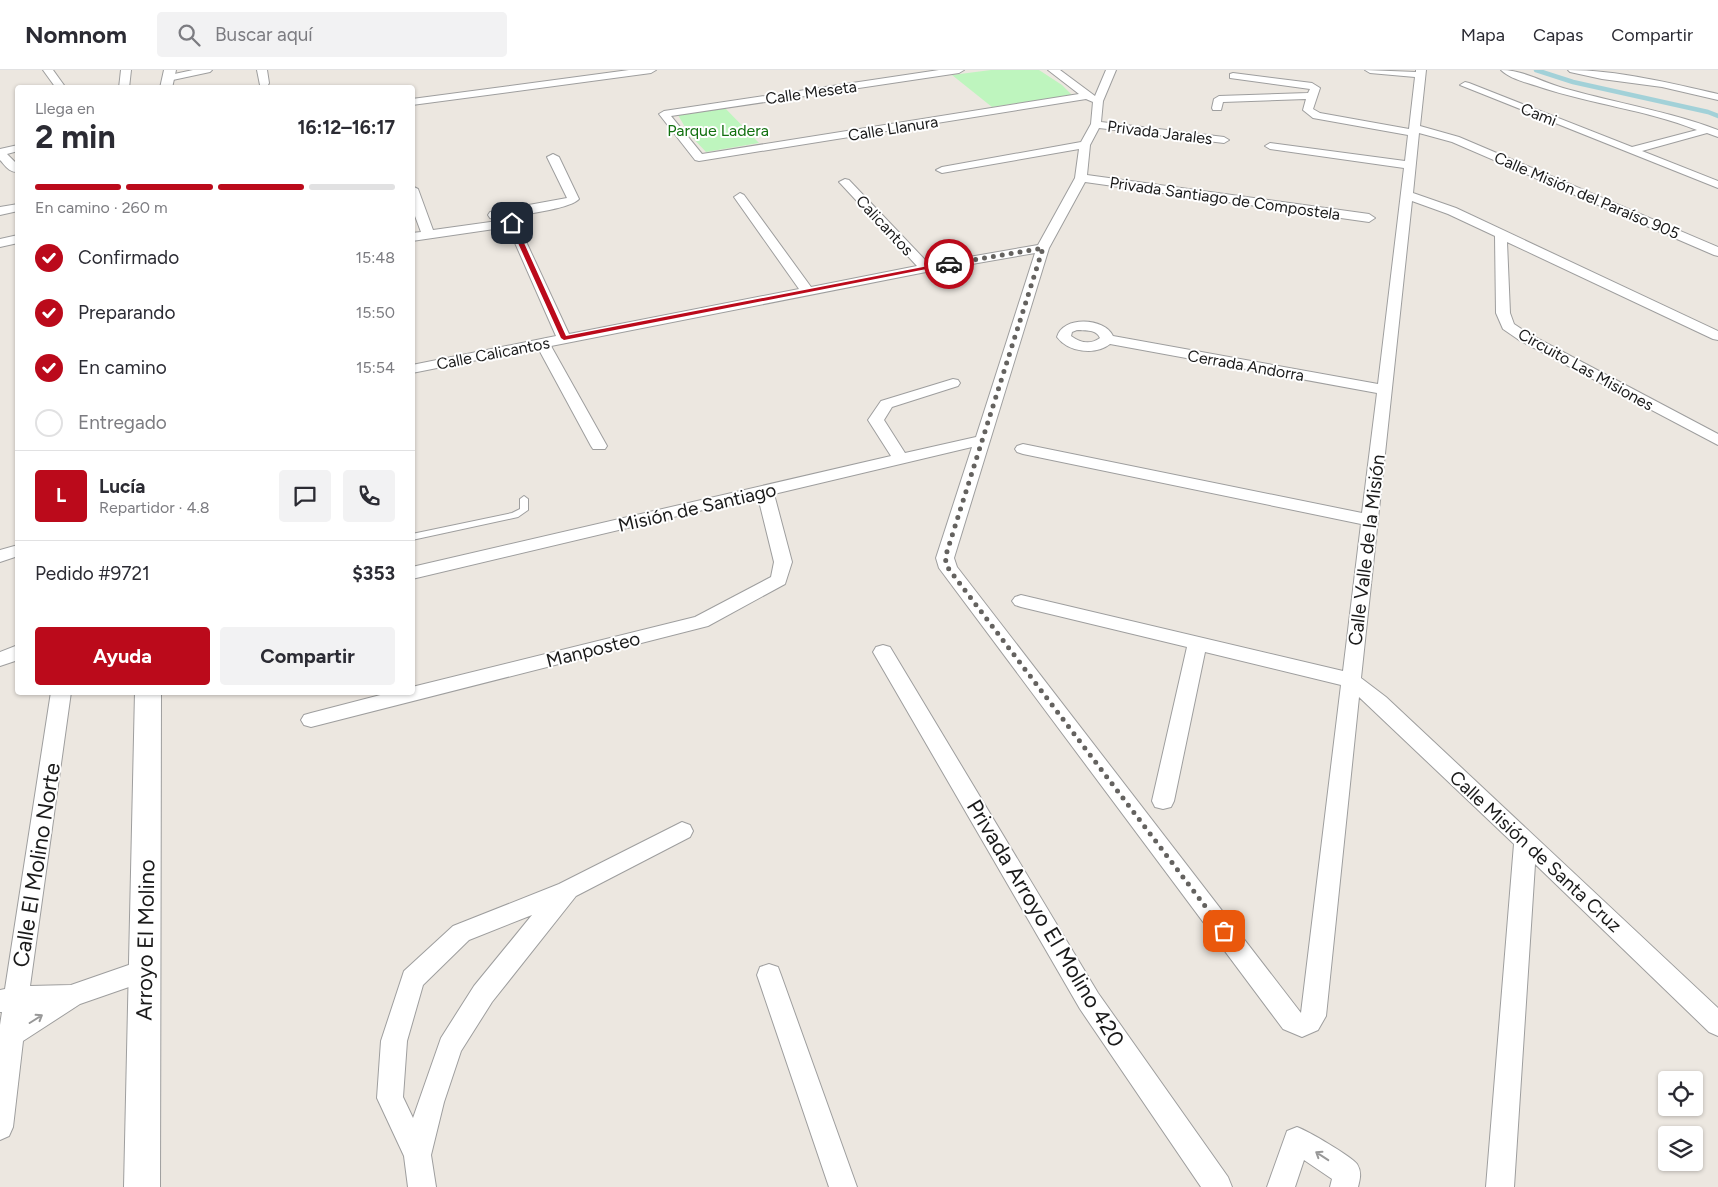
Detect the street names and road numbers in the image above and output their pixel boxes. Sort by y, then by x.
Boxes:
street label: Calle Meseta [764,77,858,108]
street label: Cami [1518,99,1560,130]
street label: Calle Llanura [847,112,939,145]
street label: Privada Jarales [1106,117,1214,148]
street label: Calle Misión del Paraíso 905 [1491,148,1682,243]
street label: Privada Santiago de Compostela [1108,173,1341,224]
street label: Calicantos [852,191,917,259]
street label: Circuito Las Misiones [1515,324,1657,415]
street label: Calle Calicantos [435,333,551,374]
street label: Cerrada Andorra [1186,346,1306,385]
street label: Calle Valle de la Misión [1343,453,1390,647]
street label: Misión de Santiago [616,478,778,537]
street label: Manposteo [544,627,642,672]
street label: Calle El Molino Norte [7,761,66,969]
street label: Calle Misión de Santa Cruz [1445,766,1626,937]
street label: Privada Arroyo El Molino 420 [961,795,1130,1052]
street label: Arroyo El Molino [131,859,160,1021]

